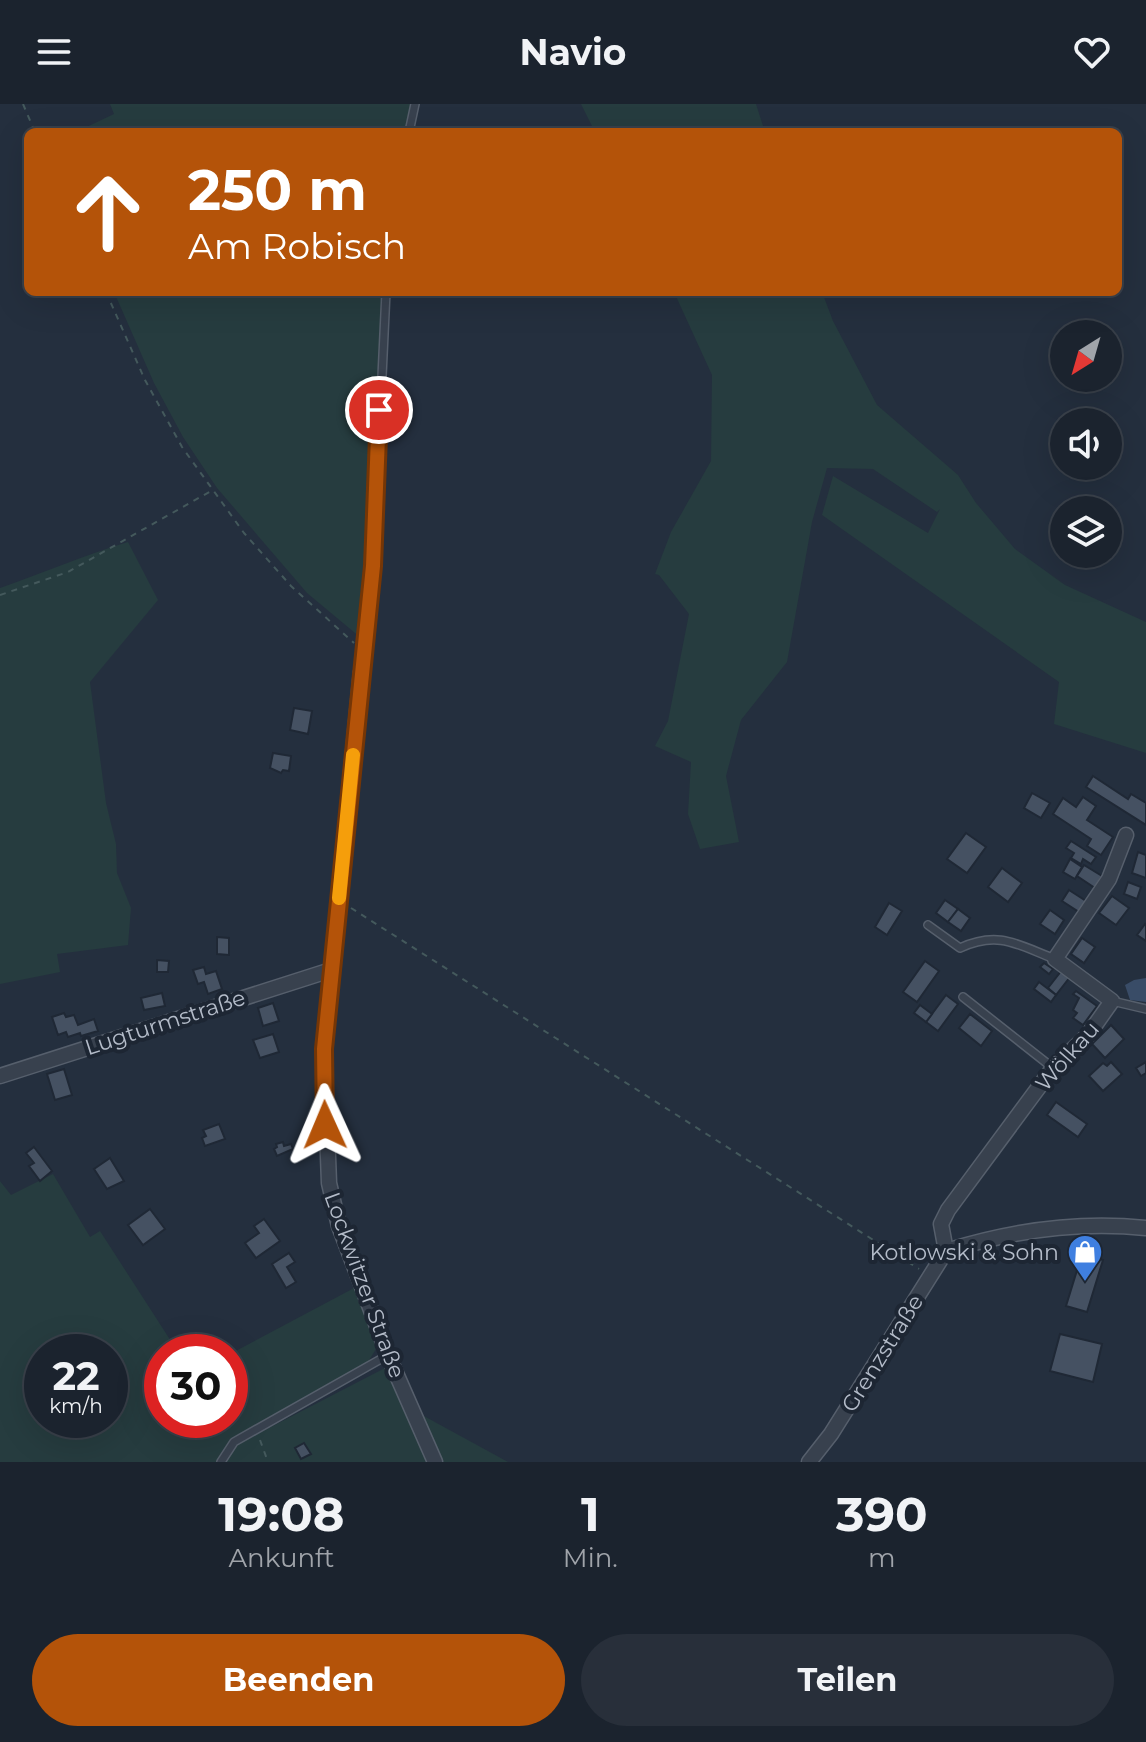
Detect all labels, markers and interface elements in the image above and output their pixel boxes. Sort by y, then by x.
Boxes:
icon: menu [32,30,76,74]
text: Navio [520,30,626,74]
icon: heart [1070,30,1114,74]
text: 250 m [188,156,367,224]
icon: ahead [56,160,160,264]
text: Am Robisch [188,224,406,268]
north arrow [1050,320,1122,392]
map controls [1050,320,1122,568]
pin [345,376,413,444]
icon: arrive [357,388,401,432]
button: sound [1050,408,1122,480]
button: layers [1050,496,1122,568]
street label: Lugturmstraße [82,984,249,1061]
street label: Wölkau [1030,1016,1105,1097]
position arrow [283,1083,367,1167]
street label: Lockwitzer Straße [318,1189,411,1382]
shop icon: Kotlowski & Sohn [1066,1233,1104,1283]
place label: Kotlowski & Sohn [869,1239,1059,1266]
street label: Grenzstraße [836,1289,929,1417]
speed limit sign: 30 [144,1334,248,1438]
text: 22 [52,1351,100,1400]
text: km/h [49,1394,103,1418]
text: 19:08 [218,1485,345,1543]
text: 1 [581,1485,600,1543]
text: 390 [836,1485,928,1543]
text: Ankunft [228,1542,334,1574]
text: Min. [563,1542,618,1574]
text: m [868,1542,896,1574]
button: Beenden [32,1634,565,1726]
button: Teilen [581,1634,1114,1726]

